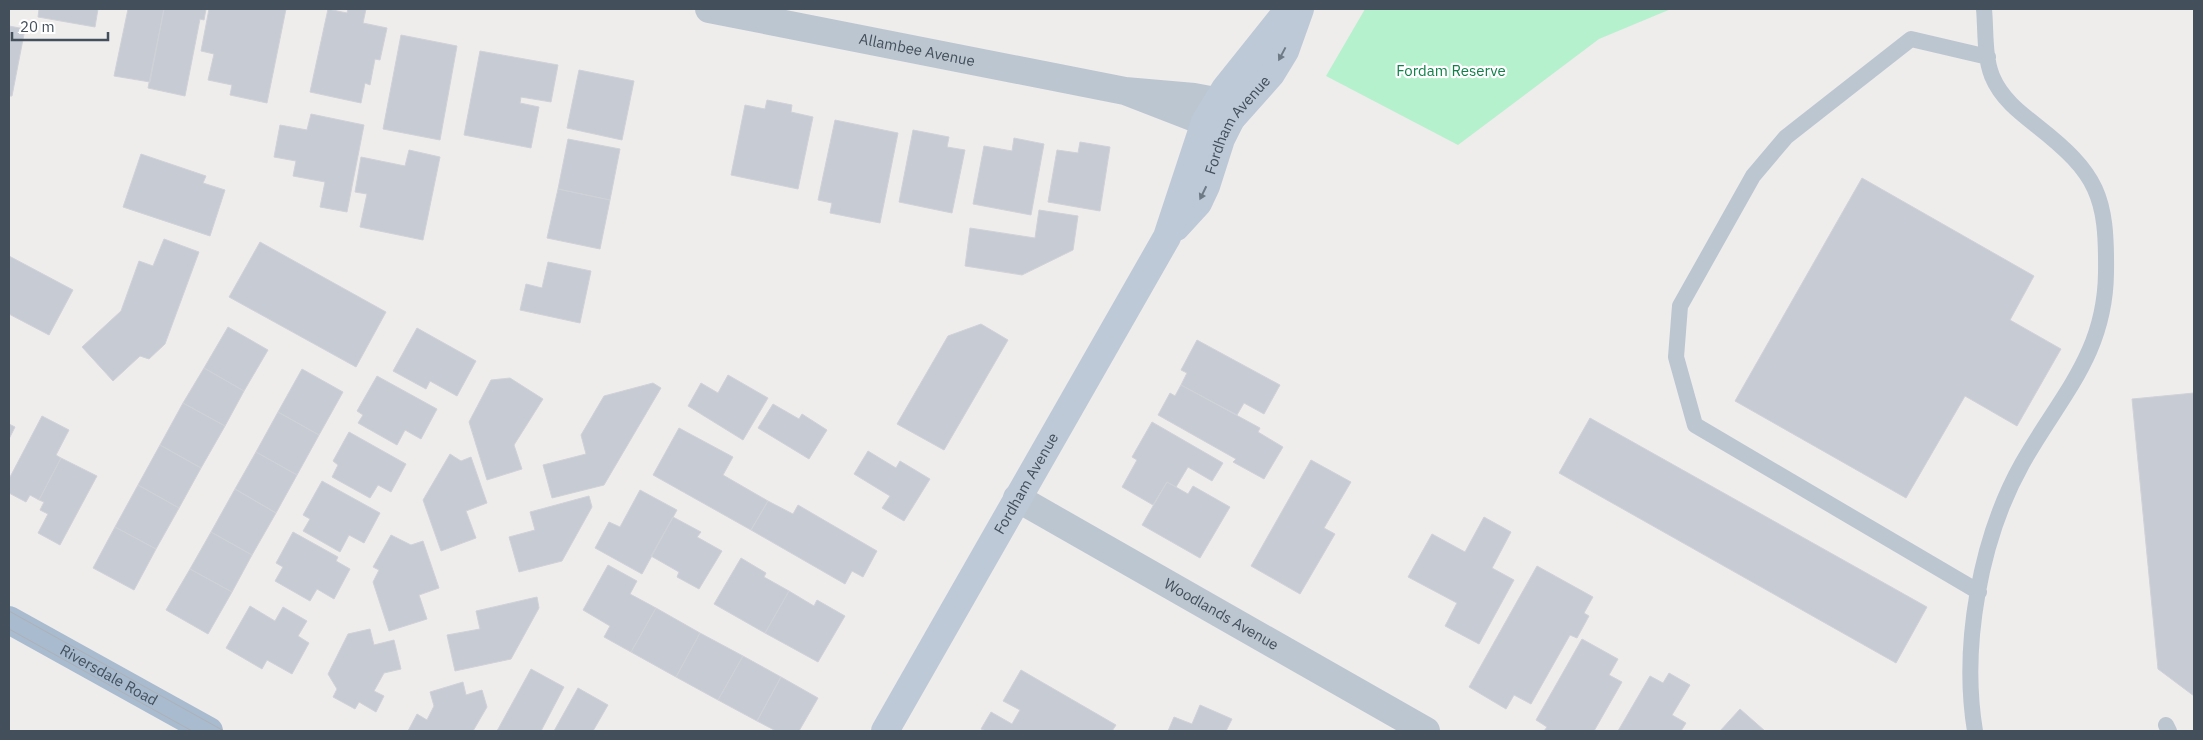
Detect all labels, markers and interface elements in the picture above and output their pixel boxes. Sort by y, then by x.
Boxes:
scale bar [12,10,109,42]
text: 20 m [20,17,55,36]
street label: Allambee Avenue [857,29,977,70]
one-way arrow [1278,47,1287,61]
park label: Fordam Reserve [1396,61,1506,80]
street label: Fordham Avenue [1200,71,1274,177]
one-way arrow [1199,185,1207,200]
street label: Fordham Avenue [989,429,1062,537]
street label: Woodlands Avenue [1161,574,1282,654]
street label: Riversdale Road [57,640,161,710]

